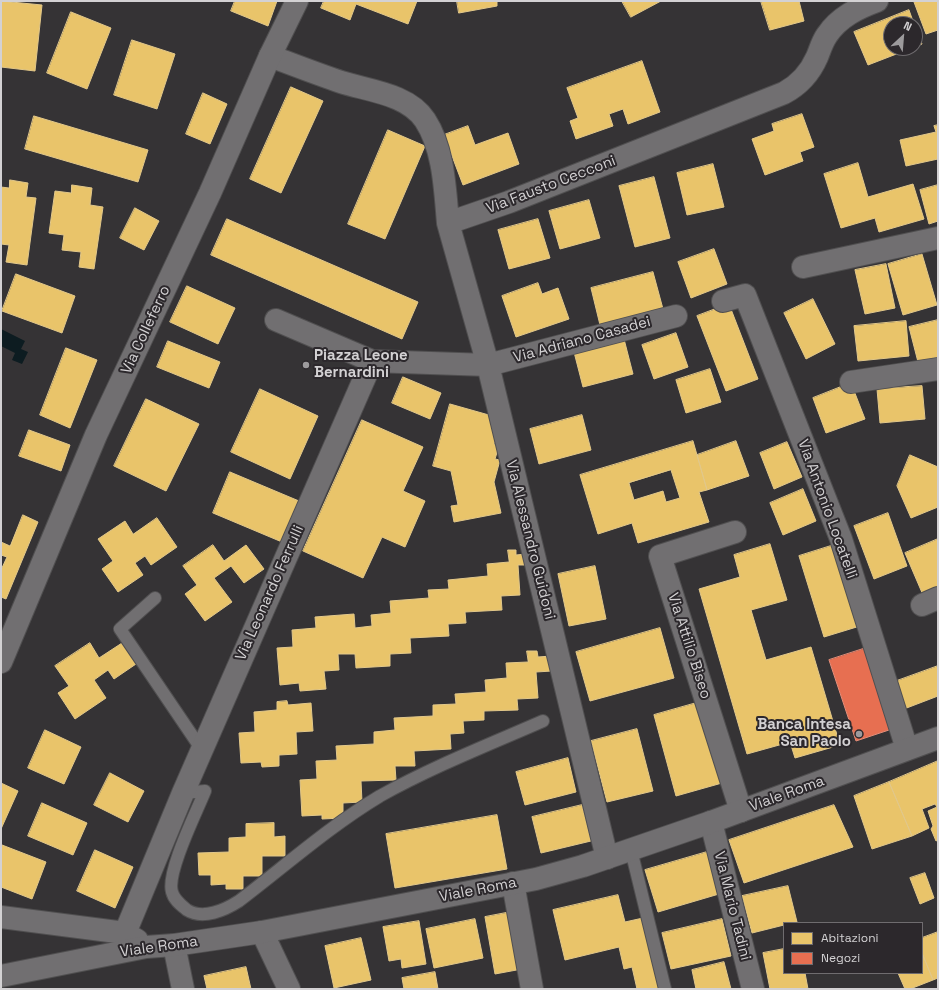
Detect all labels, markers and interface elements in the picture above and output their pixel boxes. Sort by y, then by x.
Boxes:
north arrow [883,16,923,56]
text: N [901,18,914,34]
street label: Via Fausto Cecconi [484,152,618,218]
street label: Via Colleferro [118,283,174,377]
street label: Via Adriano Casadei [511,313,653,367]
place label: Piazza Leone Bernardini [314,347,408,382]
marker: Piazza Leone Bernardini [301,360,311,370]
street label: Via Antonio Locatelli [793,437,861,581]
street label: Via Alessandro Guidoni [501,458,559,622]
street label: Via Leonardo Ferrulli [232,523,308,663]
street label: Via Attilio Biseo [663,591,715,701]
place label: Banca Intesa San Paolo [757,716,851,751]
marker: Banca Intesa San Paolo [854,729,864,739]
street label: Viale Roma [747,772,827,816]
street label: Via Mario Tadini [710,850,754,962]
street label: Viale Roma [438,874,518,906]
legend [783,922,923,974]
text: Abitazioni [821,930,879,946]
street label: Viale Roma [119,933,199,961]
text: Negozi [821,950,860,966]

